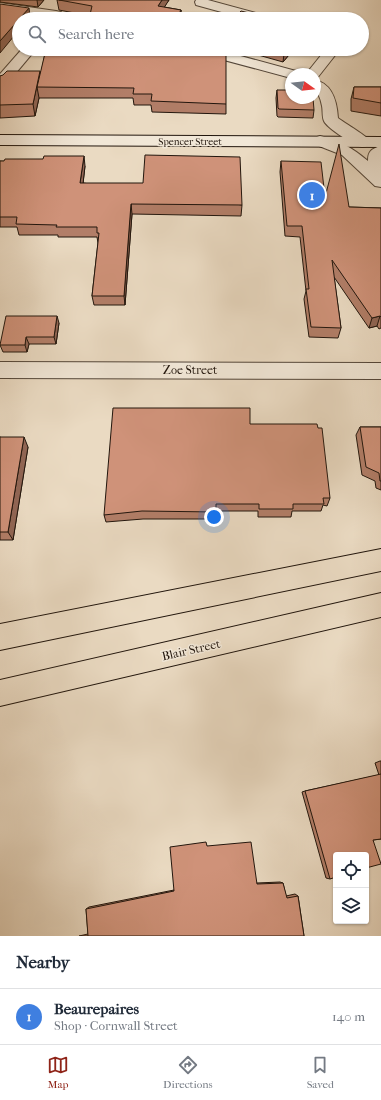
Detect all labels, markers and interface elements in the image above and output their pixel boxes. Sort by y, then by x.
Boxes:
search box [12,12,369,56]
icon: search [26,23,48,45]
text: Search here [58,25,134,43]
north arrow [285,68,321,104]
street label: Spencer Street [158,136,222,148]
pin: 1 [299,180,325,210]
street label: Zoe Street [163,363,218,377]
your location [204,507,224,527]
street label: Blair Street [160,636,222,664]
map controls [333,852,369,924]
button: locate [333,852,369,888]
button: layers [333,888,369,924]
text: Nearby [16,952,70,972]
text: Beaurepaires [54,1000,139,1018]
text: 1 [27,1009,31,1024]
text: 140 m [332,1009,365,1024]
text: Shop · Cornwall Street [54,1018,178,1033]
tab: Map [47,1054,69,1091]
tab: Directions [163,1054,213,1091]
tab: Saved [307,1054,334,1091]

